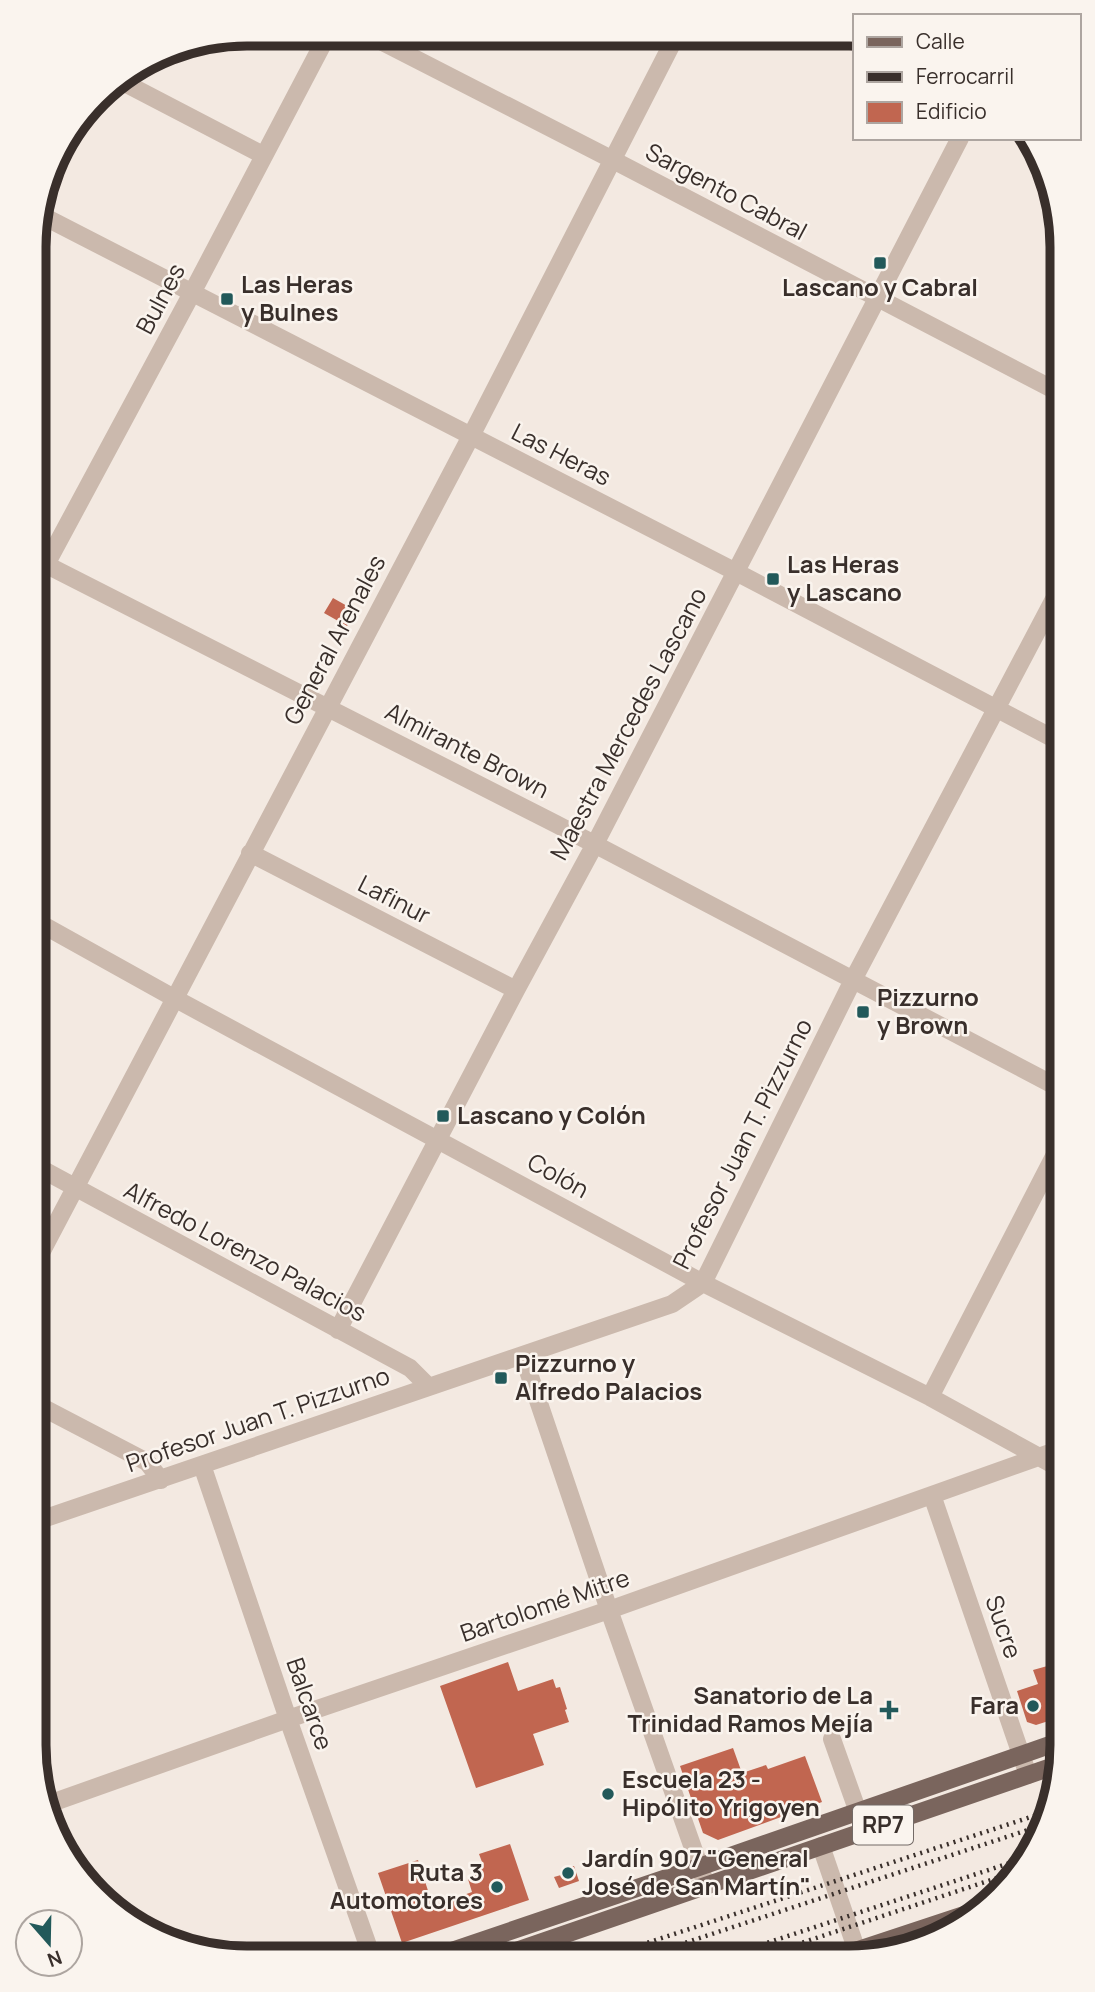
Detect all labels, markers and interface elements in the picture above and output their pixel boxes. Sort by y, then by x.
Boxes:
legend [853,14,1081,140]
text: Calle [916,27,965,55]
text: Ferrocarril [916,62,1014,90]
text: Edificio [916,97,987,125]
street label: Sargento Cabral [640,134,813,247]
marker: Lascano y Cabral [872,255,888,271]
street label: Bulnes [127,257,192,339]
place label: Las Heras y Bulnes [241,267,353,328]
place label: Lascano y Cabral [782,270,978,303]
marker: Las Heras y Bulnes [219,291,235,307]
street label: Las Heras [506,415,617,493]
place label: Las Heras y Lascano [787,547,902,608]
street label: General Arenales [275,549,392,730]
marker: Las Heras y Lascano [765,571,781,587]
street label: Maestra Mercedes Lascano [542,581,714,865]
street label: Almirante Brown [380,694,555,805]
street label: Lafinur [353,866,437,931]
place label: Pizzurno y Brown [877,980,979,1041]
marker: Pizzurno y Brown [855,1004,871,1020]
street label: Profesor Juan T. Pizzurno [664,1013,819,1274]
place label: Lascano y Colón [457,1098,646,1131]
marker: Lascano y Colón [435,1108,451,1124]
street label: Colón [522,1144,595,1205]
street label: Alfredo Lorenzo Palacios [119,1173,373,1329]
place label: Pizzurno y Alfredo Palacios [515,1346,702,1407]
street label: Profesor Juan T. Pizzurno [121,1358,394,1479]
marker: Pizzurno y Alfredo Palacios [493,1370,509,1386]
street label: Bartolomé Mitre [456,1560,633,1649]
street label: Sucre [978,1591,1031,1663]
street label: Balcarce [279,1653,342,1754]
place label: Sanatorio de La Trinidad Ramos Mejía [628,1678,873,1739]
place label: Fara [970,1688,1019,1721]
marker: Fara [1025,1698,1041,1714]
marker: Sanatorio de La Trinidad Ramos Mejía [879,1700,899,1720]
place label: Escuela 23 - Hipólito Yrigoyen [622,1762,820,1823]
marker: Escuela 23 - Hipólito Yrigoyen [600,1786,616,1802]
road number: RP7 [853,1806,913,1844]
place label: Jardín 907 "General José de San Martín" [582,1841,811,1902]
place label: Ruta 3 Automotores [330,1855,483,1916]
marker: Jardín 907 "General José de San Martín" [560,1865,576,1881]
marker: Ruta 3 Automotores [489,1879,505,1895]
north arrow [14,1908,84,1978]
text: N [44,1944,66,1974]

